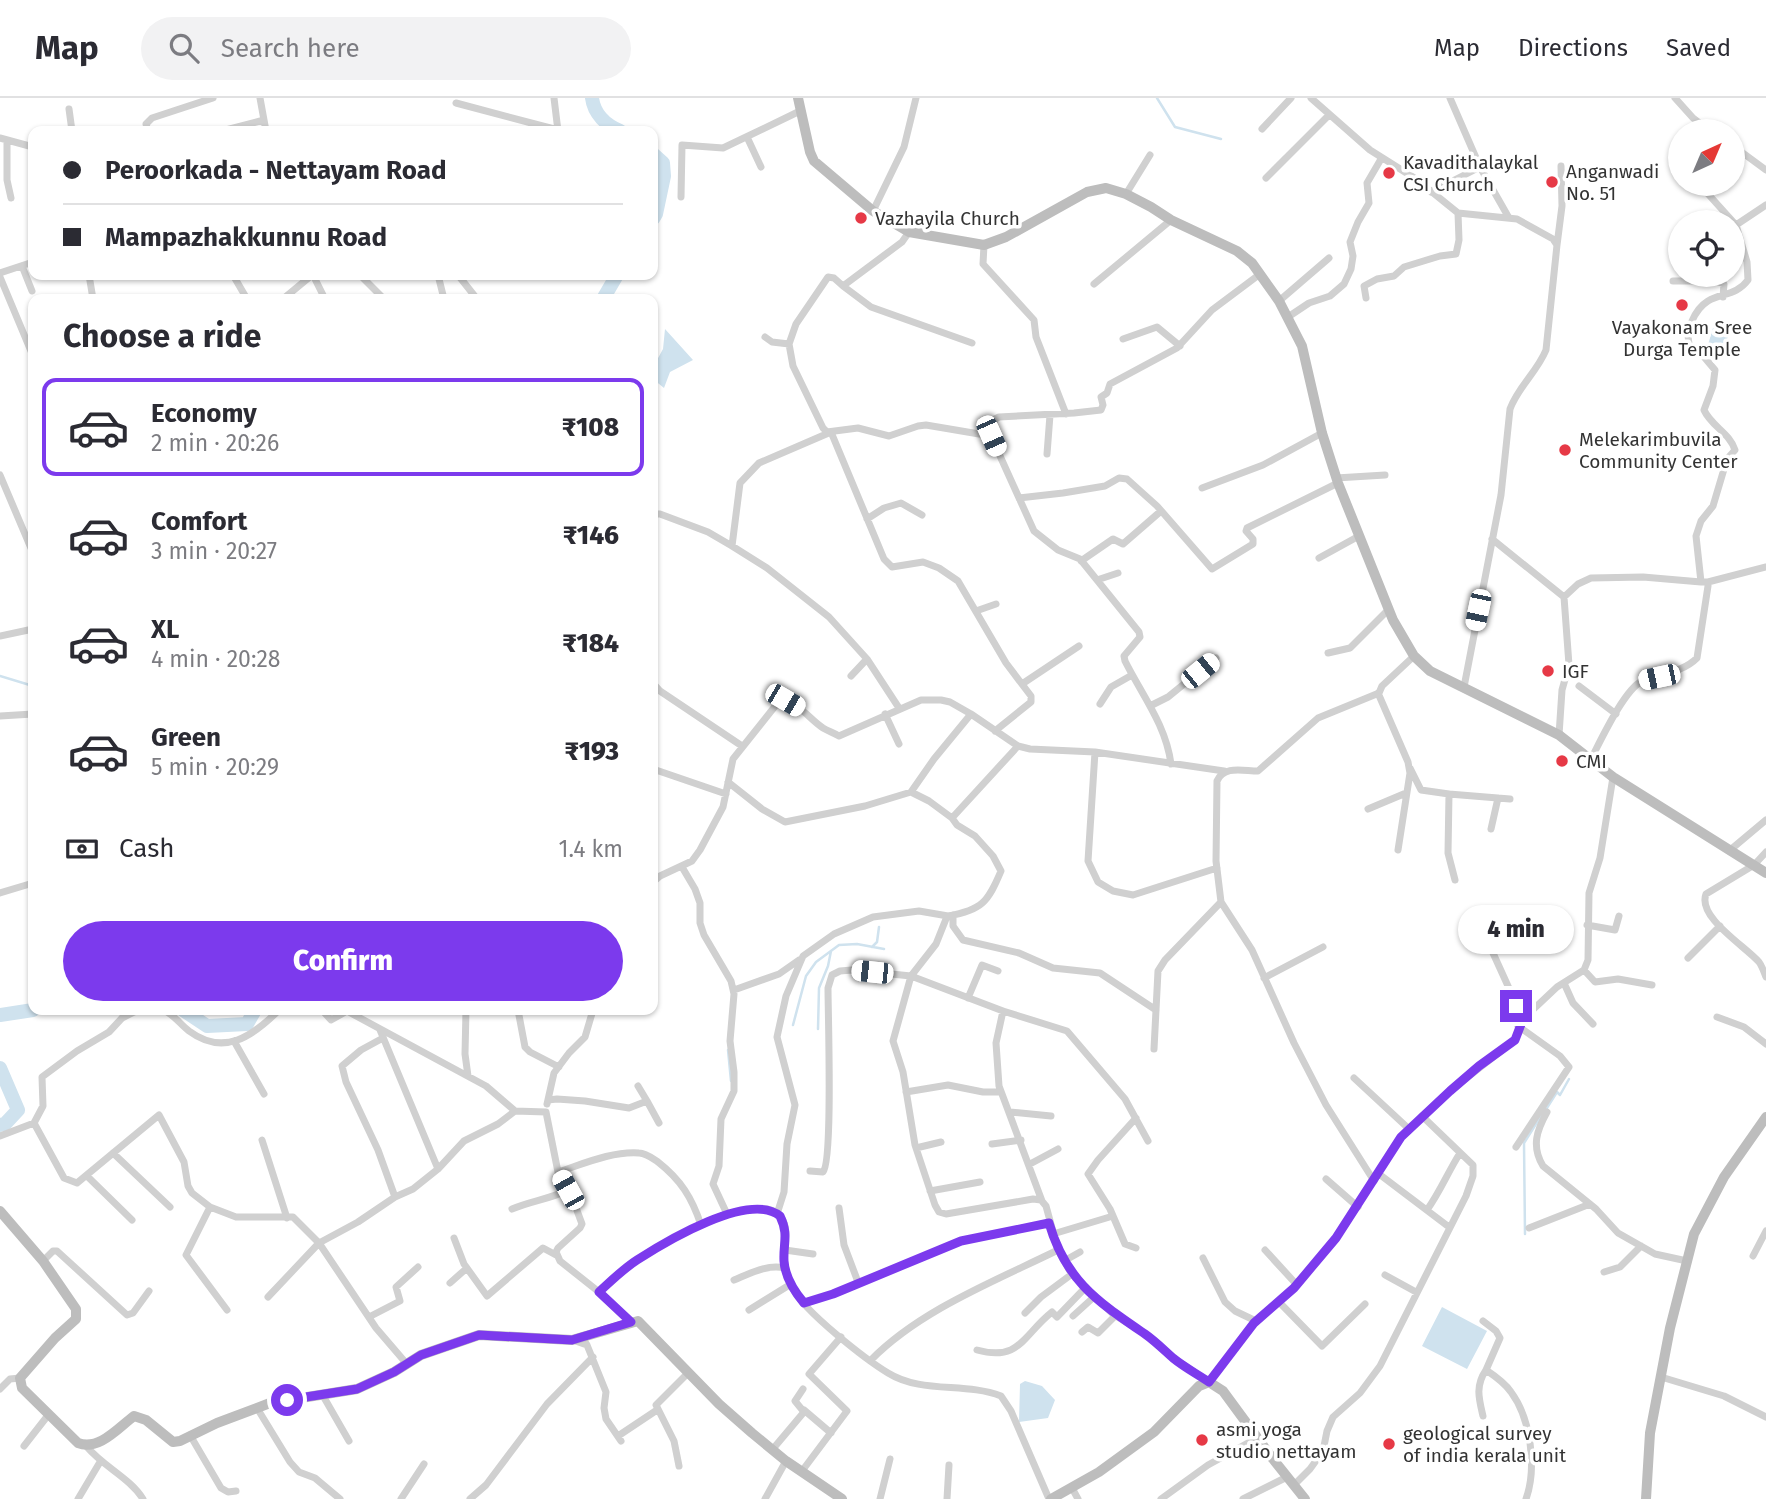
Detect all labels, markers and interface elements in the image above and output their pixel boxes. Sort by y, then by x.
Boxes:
search box [141,17,631,80]
text: Map [35,28,99,68]
icon: search [165,29,203,67]
text: Search here [221,33,360,64]
text: Map [1434,34,1480,62]
text: Directions [1518,34,1628,62]
text: Saved [1666,34,1731,62]
north arrow [1668,119,1745,196]
map controls [1668,119,1745,287]
place label: Kavadithalaykal CSI Church [1403,151,1539,196]
text: Peroorkada - Nettayam Road [105,155,447,186]
place label: Anganwadi No. 51 [1566,160,1659,205]
marker: Kavadithalaykal CSI Church [1381,165,1397,181]
marker: Anganwadi No. 51 [1544,174,1560,190]
place label: Vazhayila Church [875,207,1020,230]
marker: Vazhayila Church [853,210,869,226]
button: locate [1668,210,1745,287]
text: Mampazhakkunnu Road [105,222,387,253]
marker: Vayakonam Sree Durga Temple [1674,297,1690,313]
place label: Vayakonam Sree Durga Temple [1612,316,1752,361]
text: Choose a ride [63,317,261,355]
icon: car [67,396,130,459]
text: Economy [151,398,257,429]
text: ₹108 [562,412,619,443]
car [973,413,1010,459]
place label: Melekarimbuvila Community Center [1579,428,1738,473]
text: 2 min · 20:26 [151,429,279,457]
marker: Melekarimbuvila Community Center [1557,442,1573,458]
icon: car [67,504,130,567]
text: Comfort [151,506,247,537]
text: ₹146 [563,520,619,551]
text: 3 min · 20:27 [151,537,277,565]
car [1464,587,1493,633]
icon: car [67,612,130,675]
text: XL [151,614,179,645]
text: ₹184 [562,628,619,659]
text: 4 min · 20:28 [151,645,281,673]
car [1178,650,1223,692]
place label: IGF [1562,660,1589,683]
car [1637,662,1682,692]
marker: IGF [1540,663,1556,679]
car [762,680,809,720]
icon: car [67,720,130,783]
text: Green [151,722,221,753]
text: ₹193 [565,736,619,767]
place label: CMI [1576,750,1607,773]
text: 5 min · 20:29 [151,753,279,781]
marker: CMI [1554,753,1570,769]
icon: cash [63,830,101,868]
text: Cash [119,833,175,864]
text: 1.4 km [558,835,623,863]
callout: 4 min [1458,904,1574,954]
text: 4 min [1487,915,1545,943]
button: Confirm [63,921,623,1001]
car [851,959,894,985]
route end [1500,990,1532,1022]
car [549,1167,588,1213]
route start [271,1384,303,1416]
place label: asmi yoga studio nettayam [1216,1418,1356,1463]
place label: geological survey of india kerala unit [1403,1422,1566,1467]
marker: asmi yoga studio nettayam [1194,1432,1210,1448]
marker: geological survey of india kerala unit [1381,1436,1397,1452]

